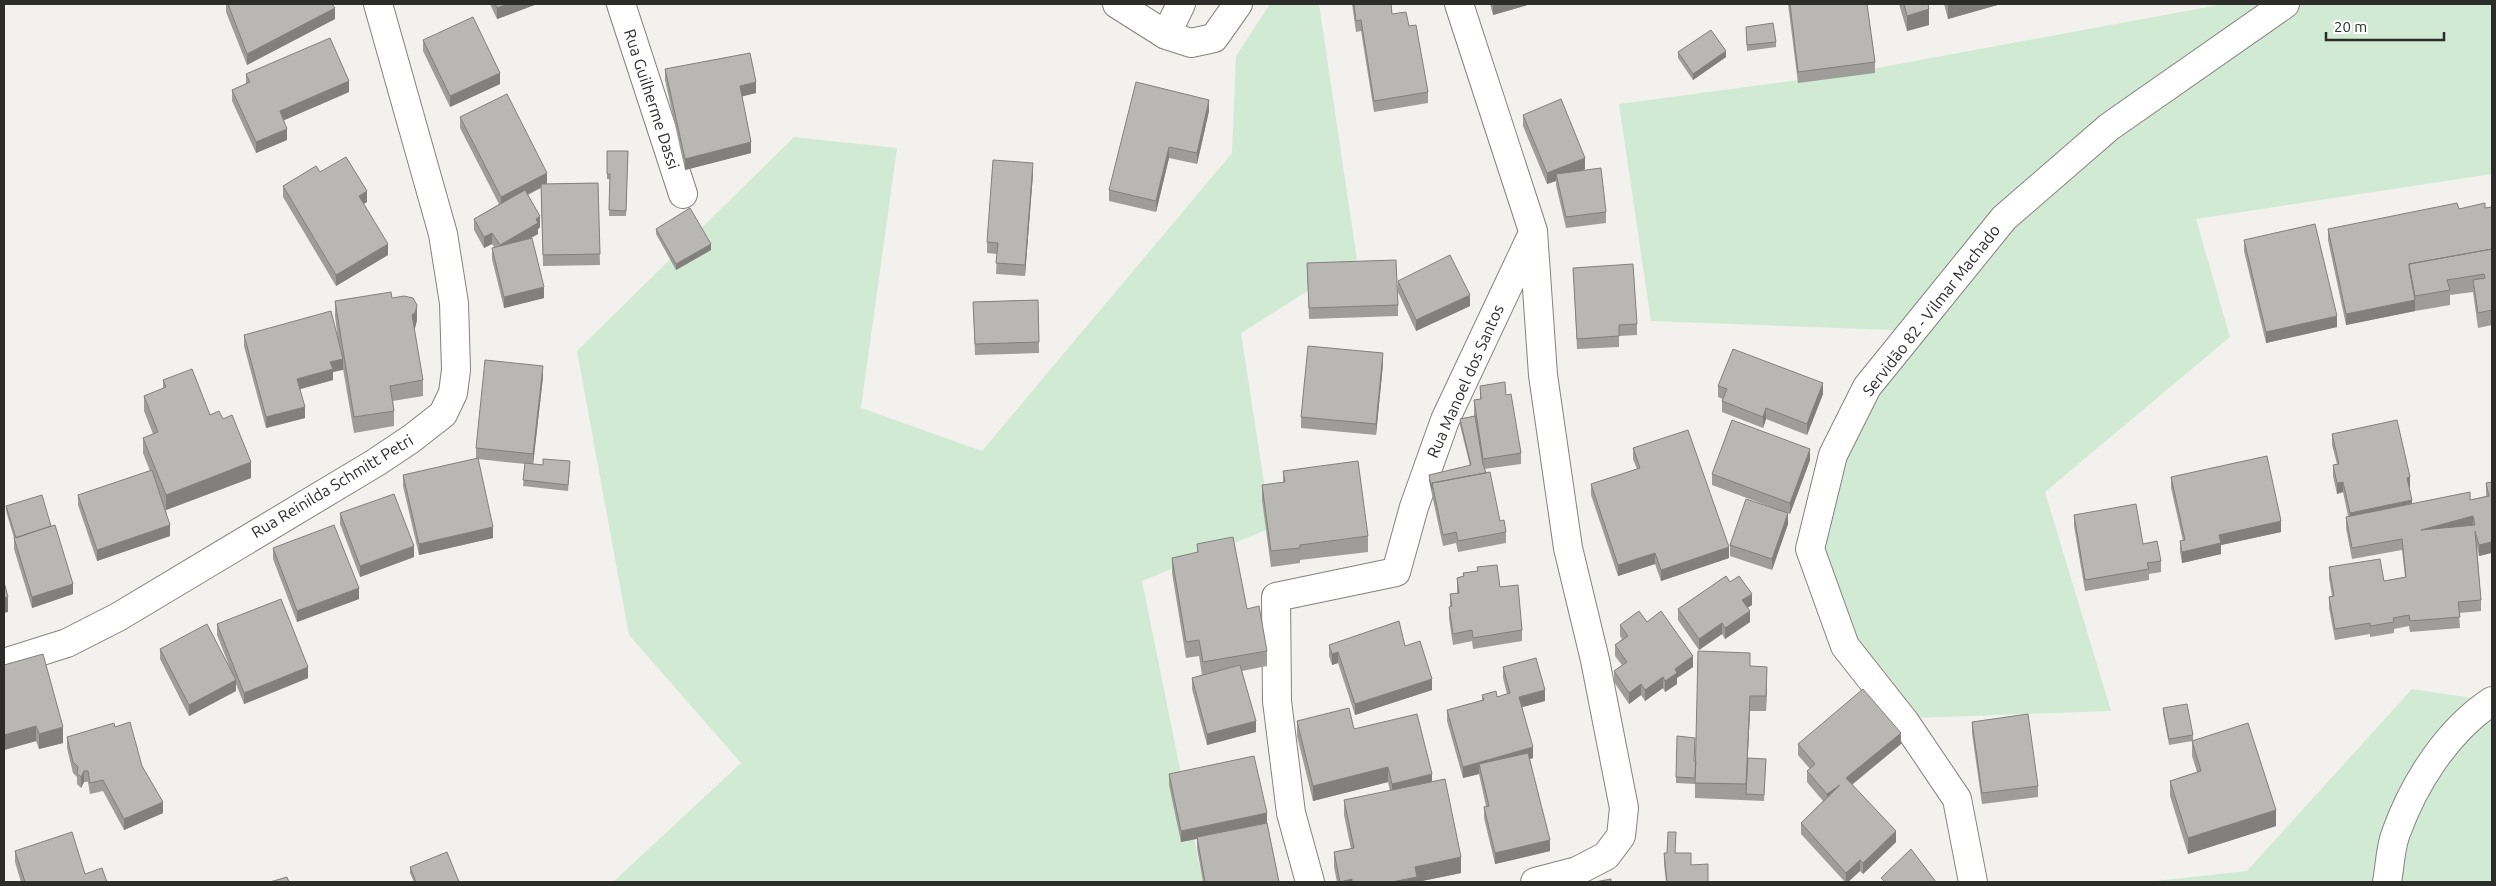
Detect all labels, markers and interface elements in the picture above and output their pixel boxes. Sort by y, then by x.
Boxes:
scale bar [2326,10,2444,42]
text: 20 m [2334,18,2367,35]
street label: Rua Guilherme Dassi [621,27,683,171]
street label: Servidão 82 - Vilmar Machado [1859,221,2003,399]
street label: Rua Manoel dos Santos [1423,301,1507,460]
street label: Rua Reinilda Schmitt Petri [248,431,416,541]

